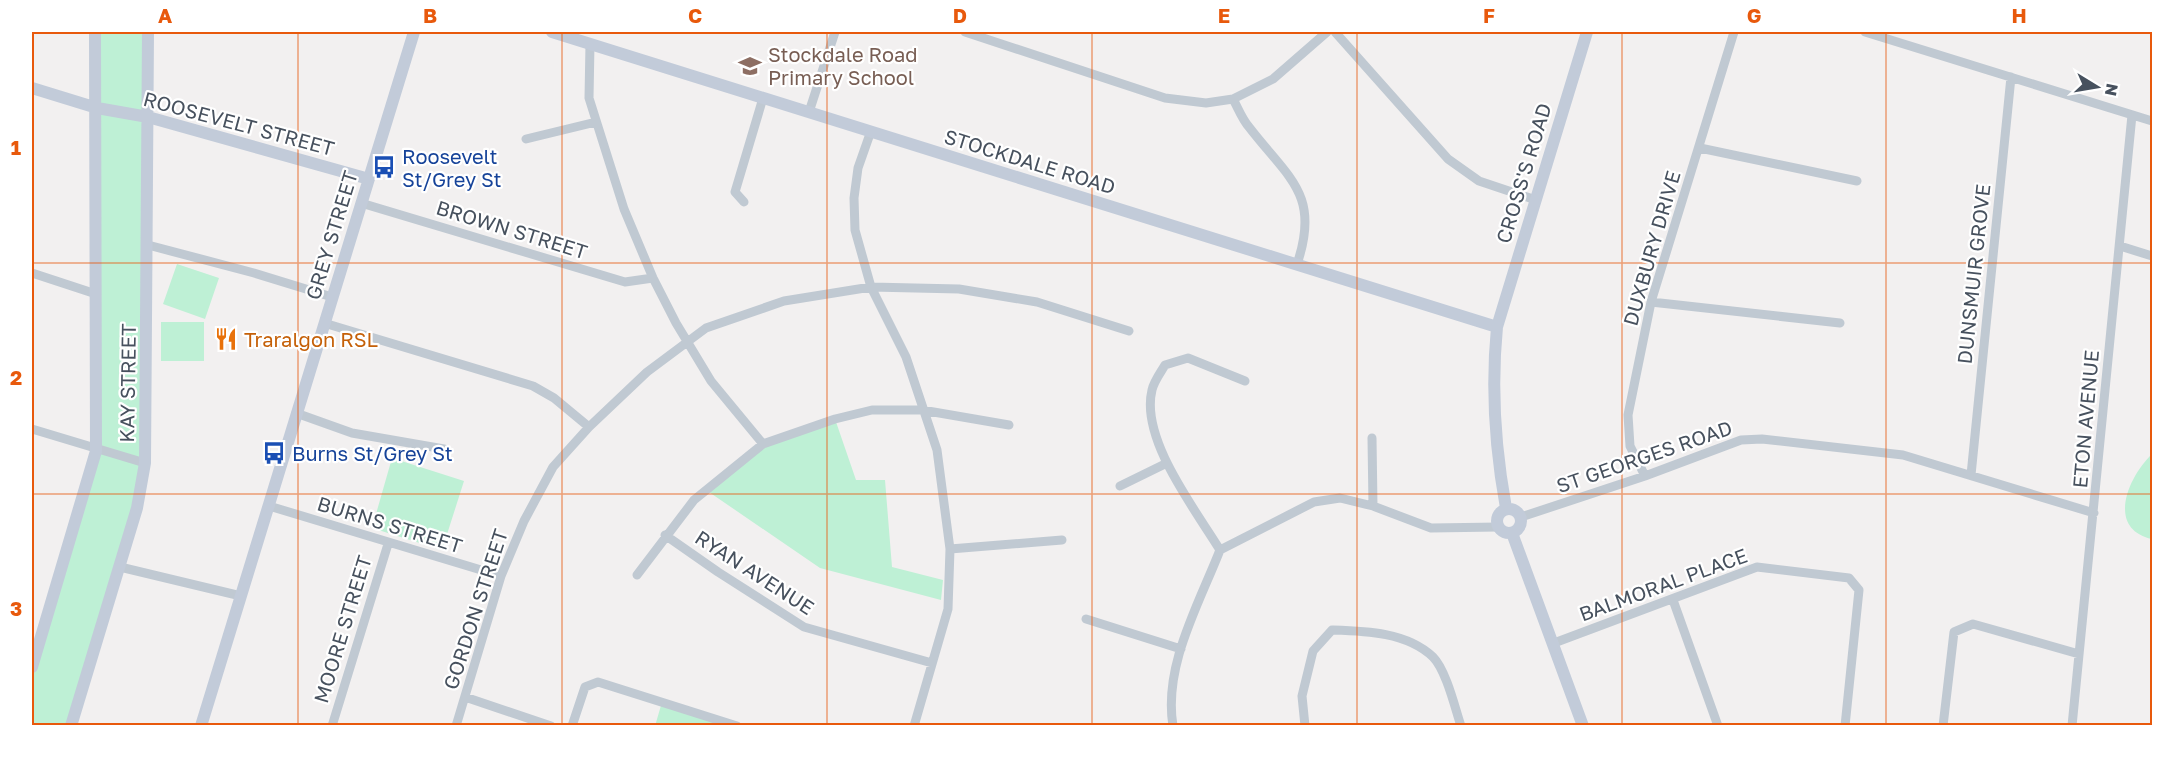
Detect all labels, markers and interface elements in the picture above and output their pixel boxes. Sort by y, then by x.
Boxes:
text: A [158,3,172,27]
text: B [423,3,437,27]
text: C [688,3,702,27]
text: D [953,3,967,27]
text: E [1218,3,1230,27]
text: F [1483,3,1495,27]
text: G [1747,3,1761,27]
text: H [2011,3,2027,27]
place label: Stockdale Road Primary School [768,42,918,89]
school or university icon: Stockdale Road Primary School [737,53,763,79]
north arrow [2067,57,2127,117]
text: N [2101,82,2123,98]
street label: ROOSEVELT STREET [141,86,337,160]
street label: CROSS'S ROAD [1490,100,1556,246]
street label: STOCKDALE ROAD [941,124,1119,198]
text: 1 [11,135,21,159]
place label: Roosevelt St/Grey St [402,144,502,191]
bus stop icon: Roosevelt St/Grey St [371,154,397,180]
street label: GREY STREET [300,168,362,302]
street label: DUXBURY DRIVE [1617,168,1685,328]
street label: DUNSMUIR GROVE [1952,183,1994,365]
street label: BROWN STREET [434,195,590,263]
street label: KAY STREET [114,323,140,443]
restaurant icon: Traralgon RSL [213,326,239,352]
place label: Traralgon RSL [244,327,378,351]
street label: ETON AVENUE [2067,349,2103,489]
text: 2 [10,365,22,389]
street label: ST GEORGES ROAD [1553,415,1735,497]
bus stop icon: Burns St/Grey St [261,440,287,466]
place label: Burns St/Grey St [292,441,453,465]
street label: BURNS STREET [315,491,465,557]
street label: RYAN AVENUE [691,525,819,619]
street label: GORDON STREET [438,526,512,692]
street label: BALMORAL PLACE [1576,542,1750,626]
street label: MOORE STREET [308,552,376,706]
text: 3 [10,596,22,620]

